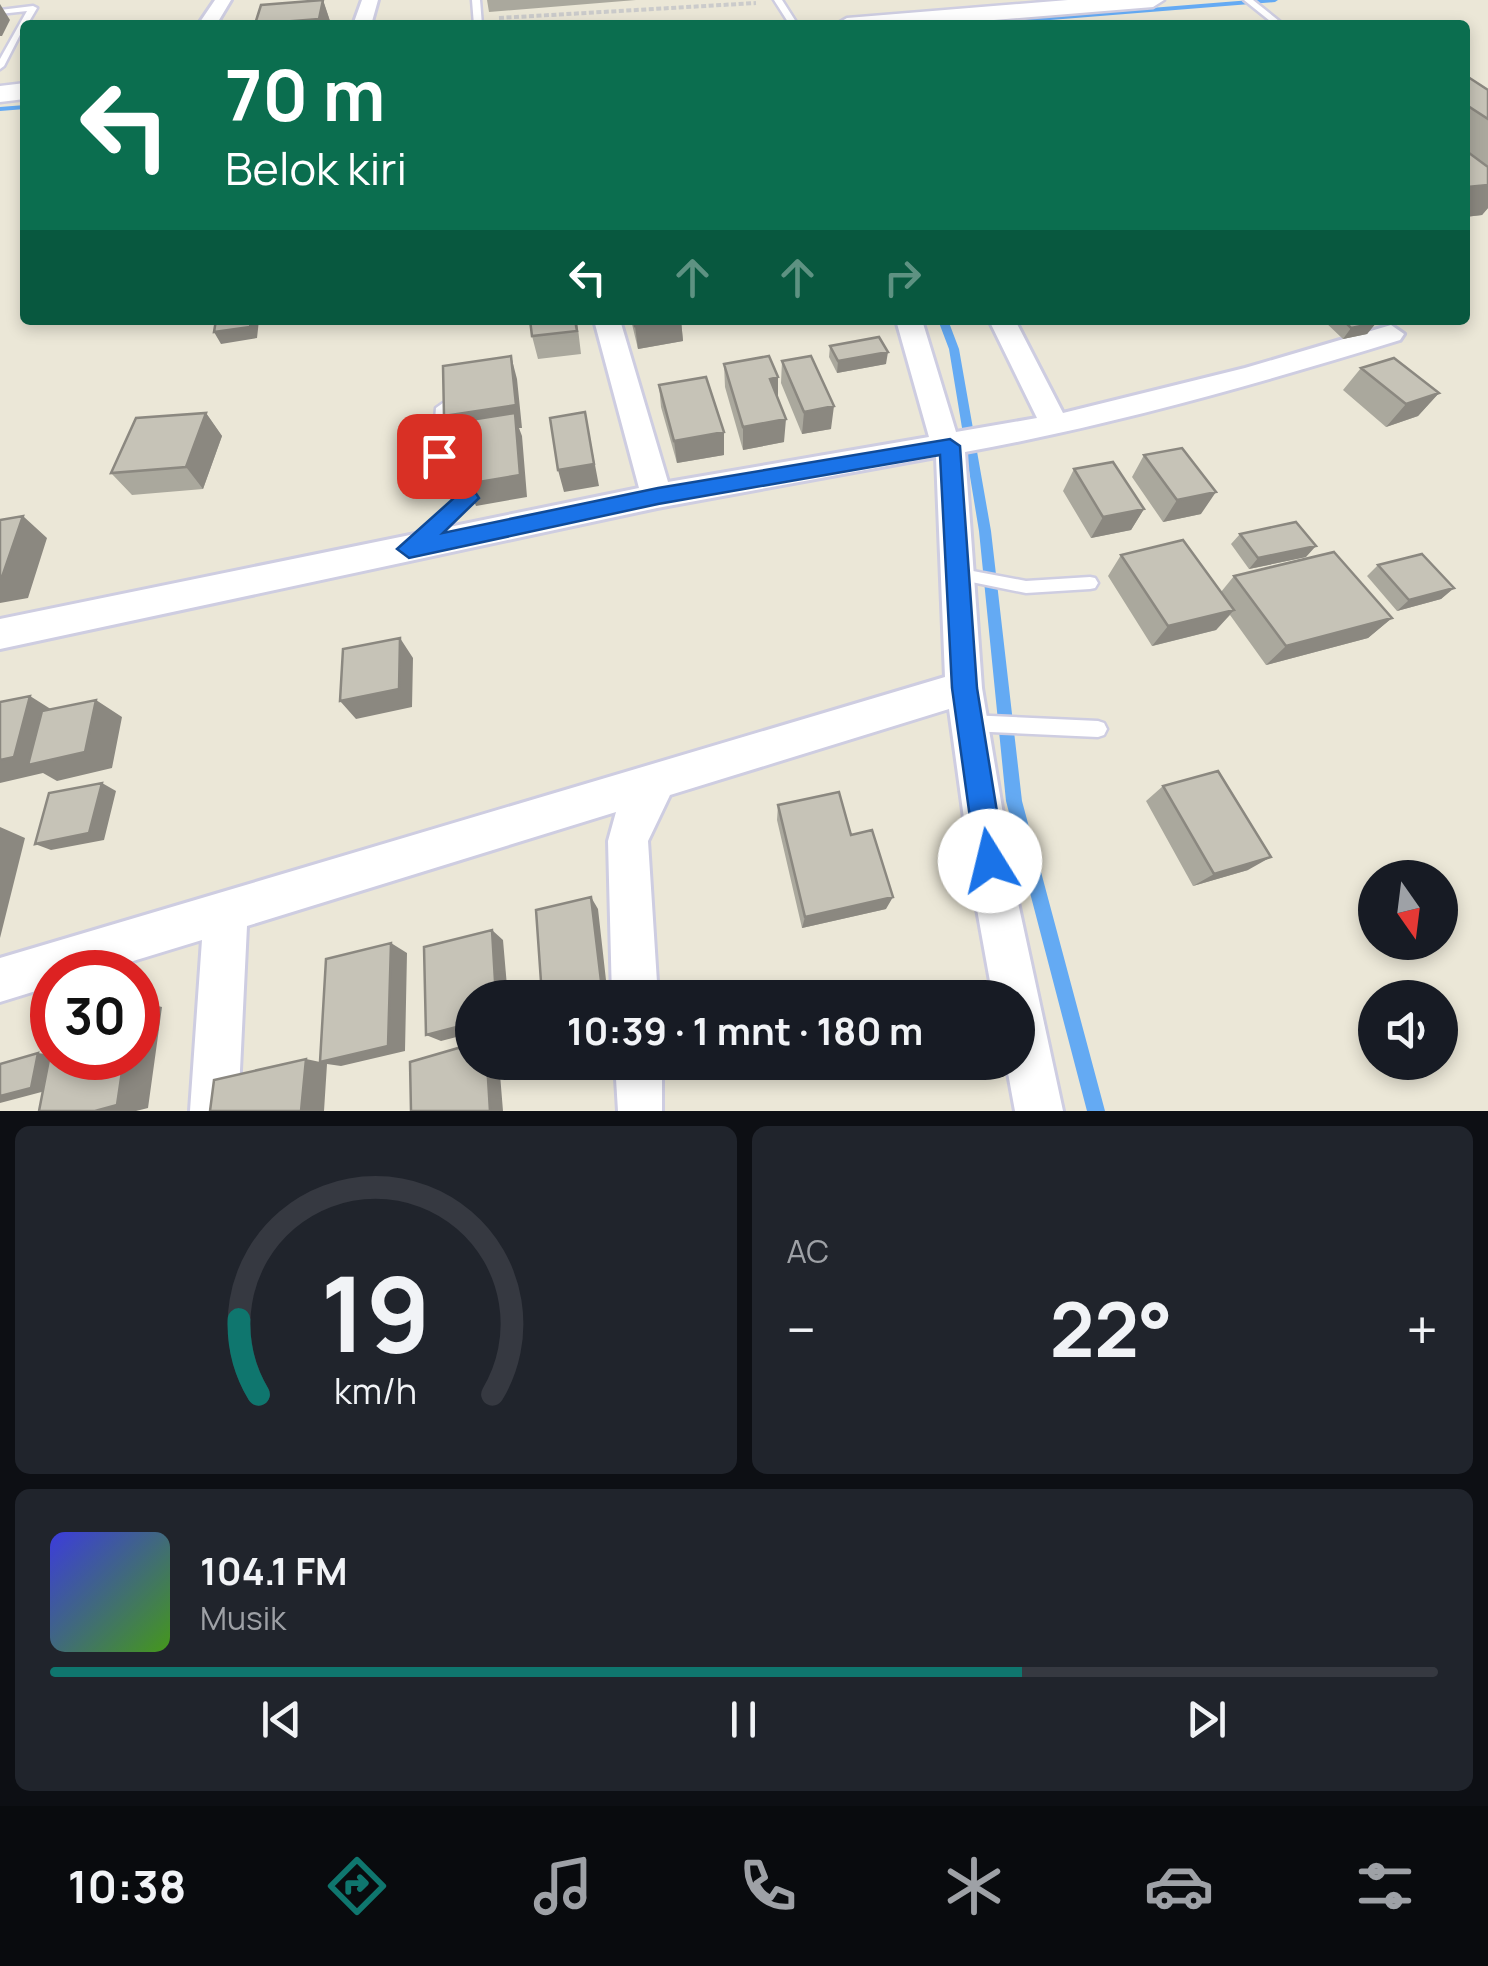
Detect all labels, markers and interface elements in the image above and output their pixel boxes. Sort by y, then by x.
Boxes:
text: 70 m [225,46,385,142]
icon: left [60,60,190,190]
text: Belok kiri [225,137,407,199]
icon: left [560,250,615,305]
icon: ahead [665,250,720,305]
icon: ahead [770,250,825,305]
icon: right [875,250,930,305]
pin [397,414,482,499]
icon: arrive [412,429,467,484]
position arrow [938,809,1042,913]
north arrow [1358,860,1458,960]
map controls [1358,860,1458,1080]
speed limit sign: 30 [30,950,160,1080]
button: sound [1358,980,1458,1080]
text: 10:39 · 1 mnt · 180 m [567,1004,923,1056]
text: AC [787,1229,829,1273]
text: 19 [321,1241,431,1383]
text: 22° [1050,1277,1173,1380]
text: − [787,1291,816,1367]
text: + [1406,1291,1438,1367]
text: km/h [334,1366,417,1415]
text: 104.1 FM [200,1544,348,1596]
text: Musik [200,1596,286,1640]
icon: previous [254,1692,309,1747]
icon: pause [716,1692,771,1747]
icon: next [1179,1692,1234,1747]
icon: directions [322,1851,392,1921]
icon: music [528,1851,598,1921]
icon: phone [733,1851,803,1921]
icon: climate [939,1851,1009,1921]
icon: car [1144,1851,1214,1921]
icon: filters [1350,1851,1420,1921]
text: 10:38 [68,1855,186,1917]

